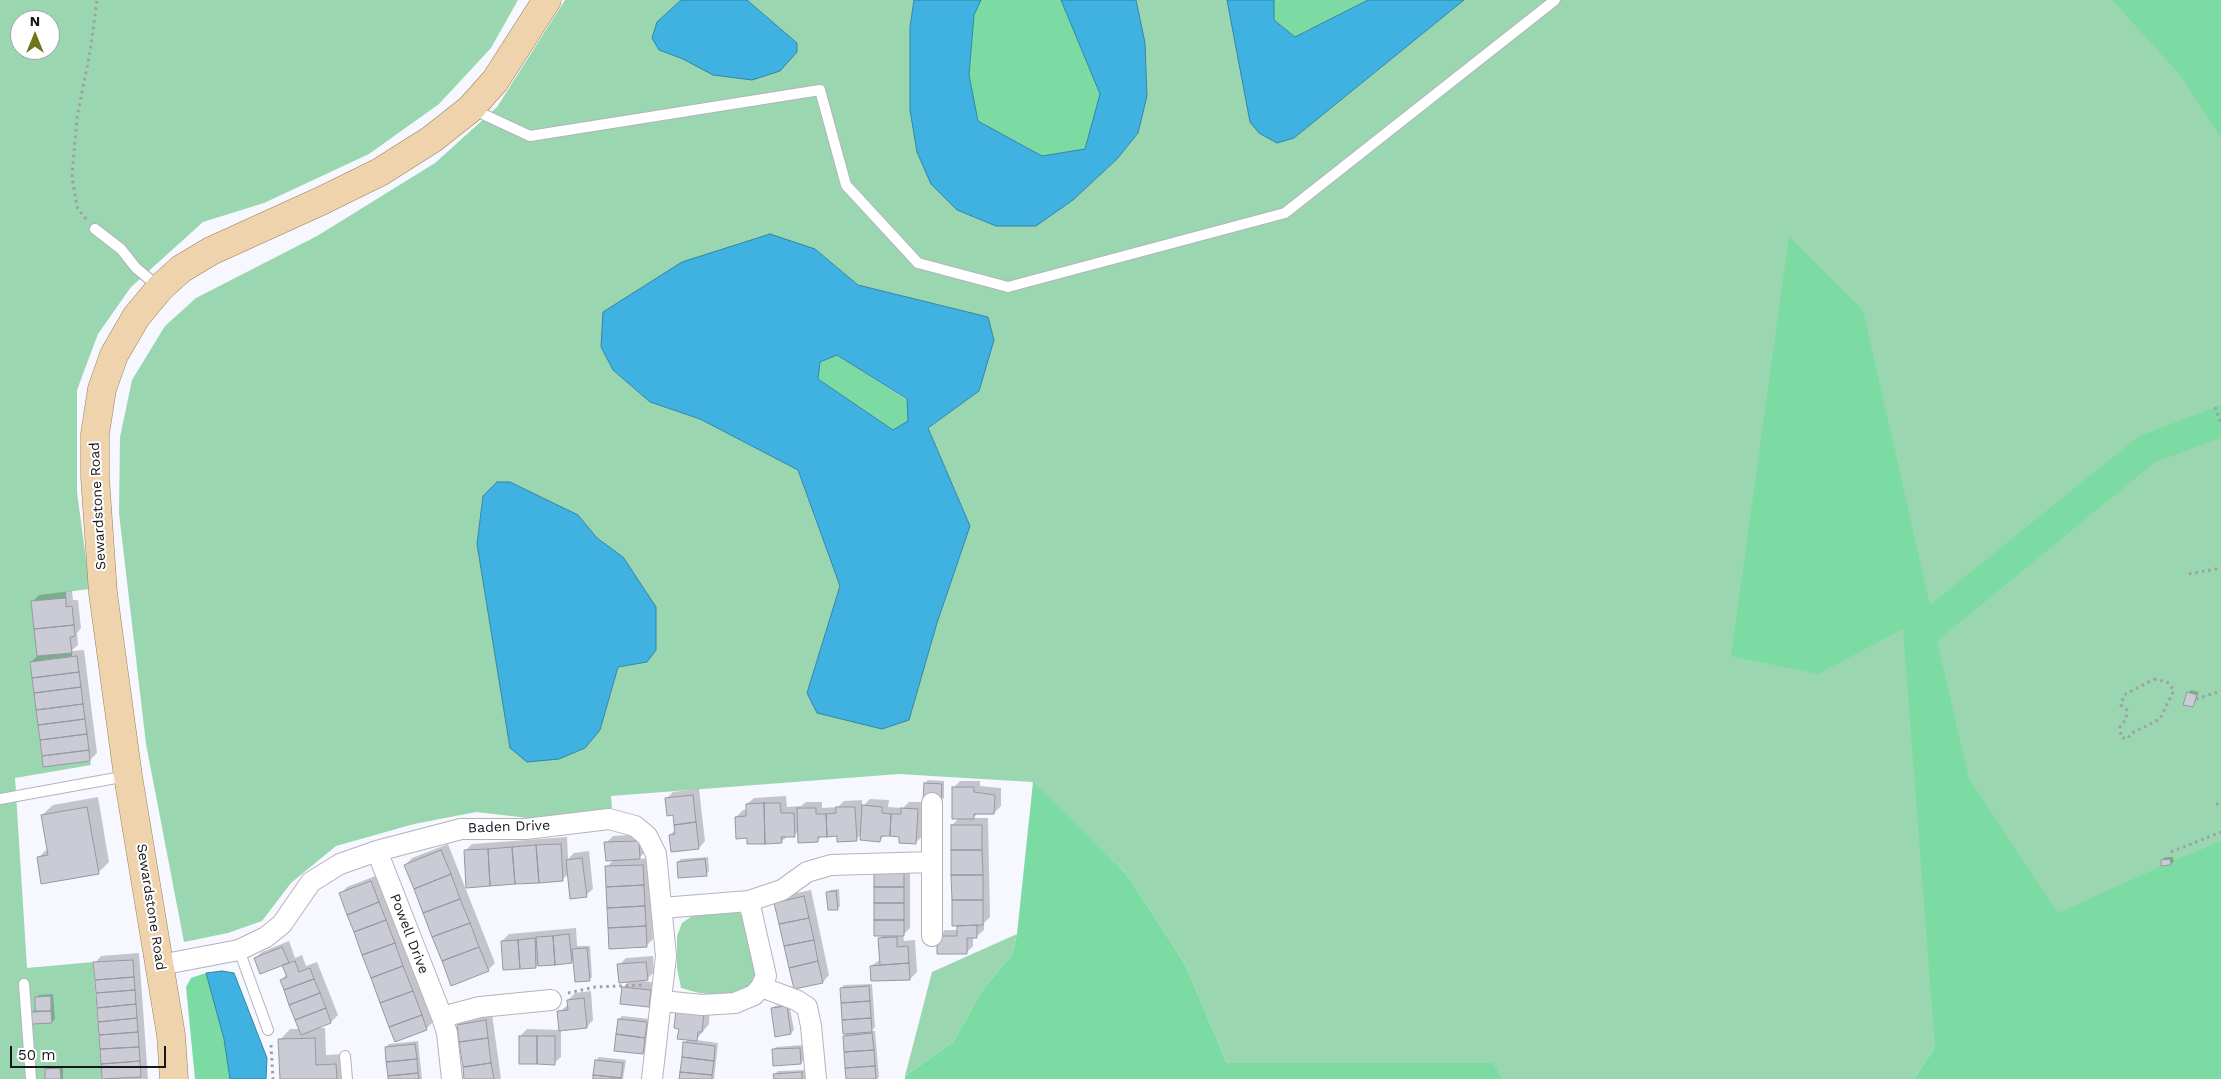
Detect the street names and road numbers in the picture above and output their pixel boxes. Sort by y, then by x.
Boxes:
street label: Sewardstone Road [86,442,110,570]
street label: Baden Drive [468,817,550,837]
street label: Sewardstone Road [133,842,169,972]
street label: Powell Drive [386,892,432,976]

